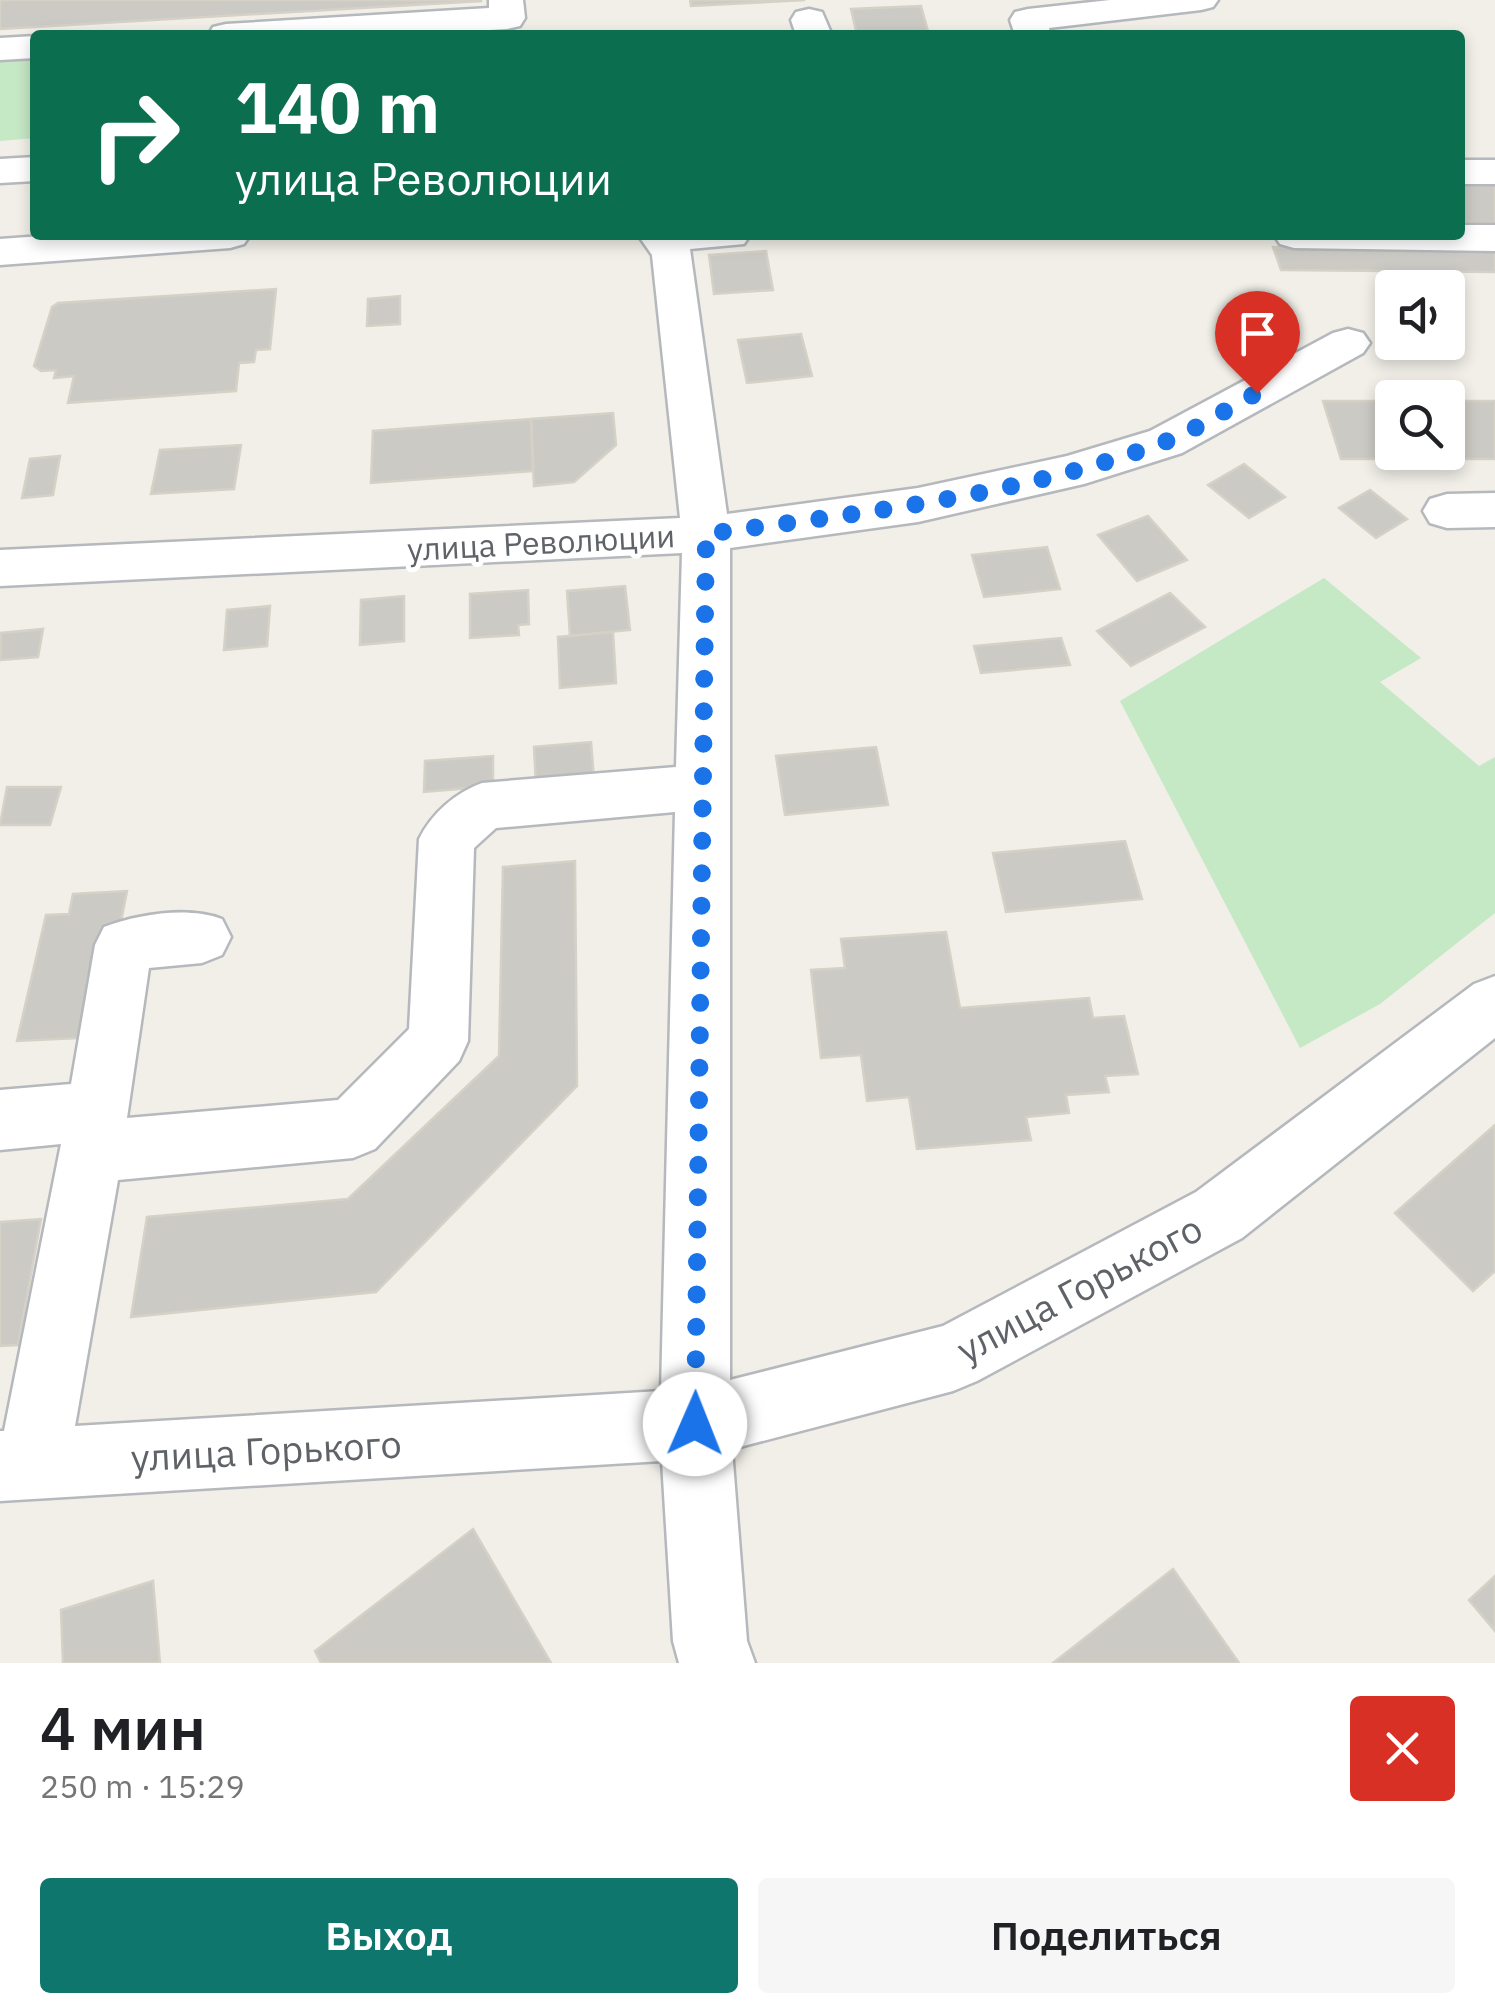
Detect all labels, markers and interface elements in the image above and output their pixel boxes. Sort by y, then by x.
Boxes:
text: 140 m [235,61,440,152]
icon: right [70,70,200,200]
text: улица Революции [235,149,612,207]
map controls [1375,270,1465,470]
button: sound [1375,270,1465,360]
pin [1215,291,1300,394]
icon: arrive [1230,306,1285,361]
button: search [1375,380,1465,470]
street label: улица Революции [406,514,676,570]
street label: улица Горького [948,1203,1210,1373]
position arrow [643,1372,747,1476]
street label: улица Горького [129,1418,403,1482]
text: 4 мин [40,1688,206,1767]
button: close [1350,1696,1455,1801]
text: 250 m · 15:29 [40,1765,245,1807]
button: Выход [40,1878,738,1993]
button: Поделиться [758,1878,1455,1993]

